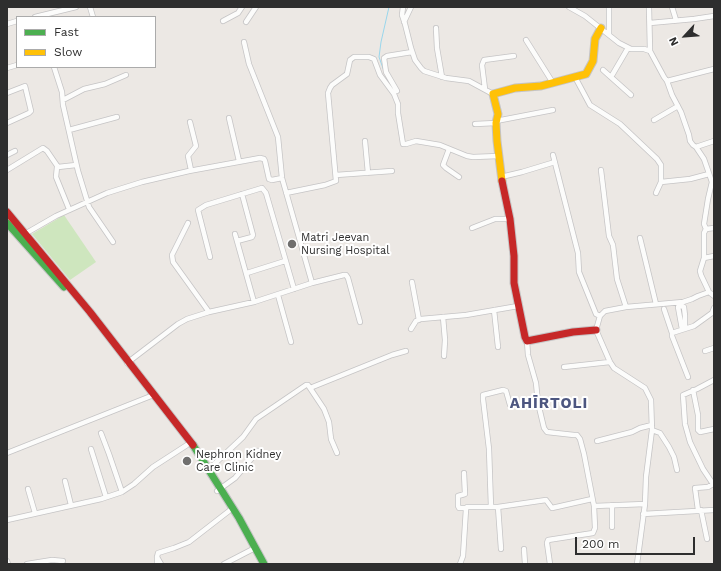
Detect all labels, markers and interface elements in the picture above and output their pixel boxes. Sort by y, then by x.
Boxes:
legend [16,16,156,68]
north arrow [665,16,705,56]
text: Fast [54,25,79,39]
text: N [666,35,681,48]
text: Slow [54,45,82,59]
place label: Matri Jeevan Nursing Hospital [301,231,390,257]
marker: Matri Jeevan Nursing Hospital [286,238,298,250]
district label: AHĪRTOLI [510,395,588,413]
place label: Nephron Kidney Care Clinic [196,448,281,474]
marker: Nephron Kidney Care Clinic [181,455,193,467]
scale bar [577,529,697,555]
text: 200 m [582,537,619,551]

